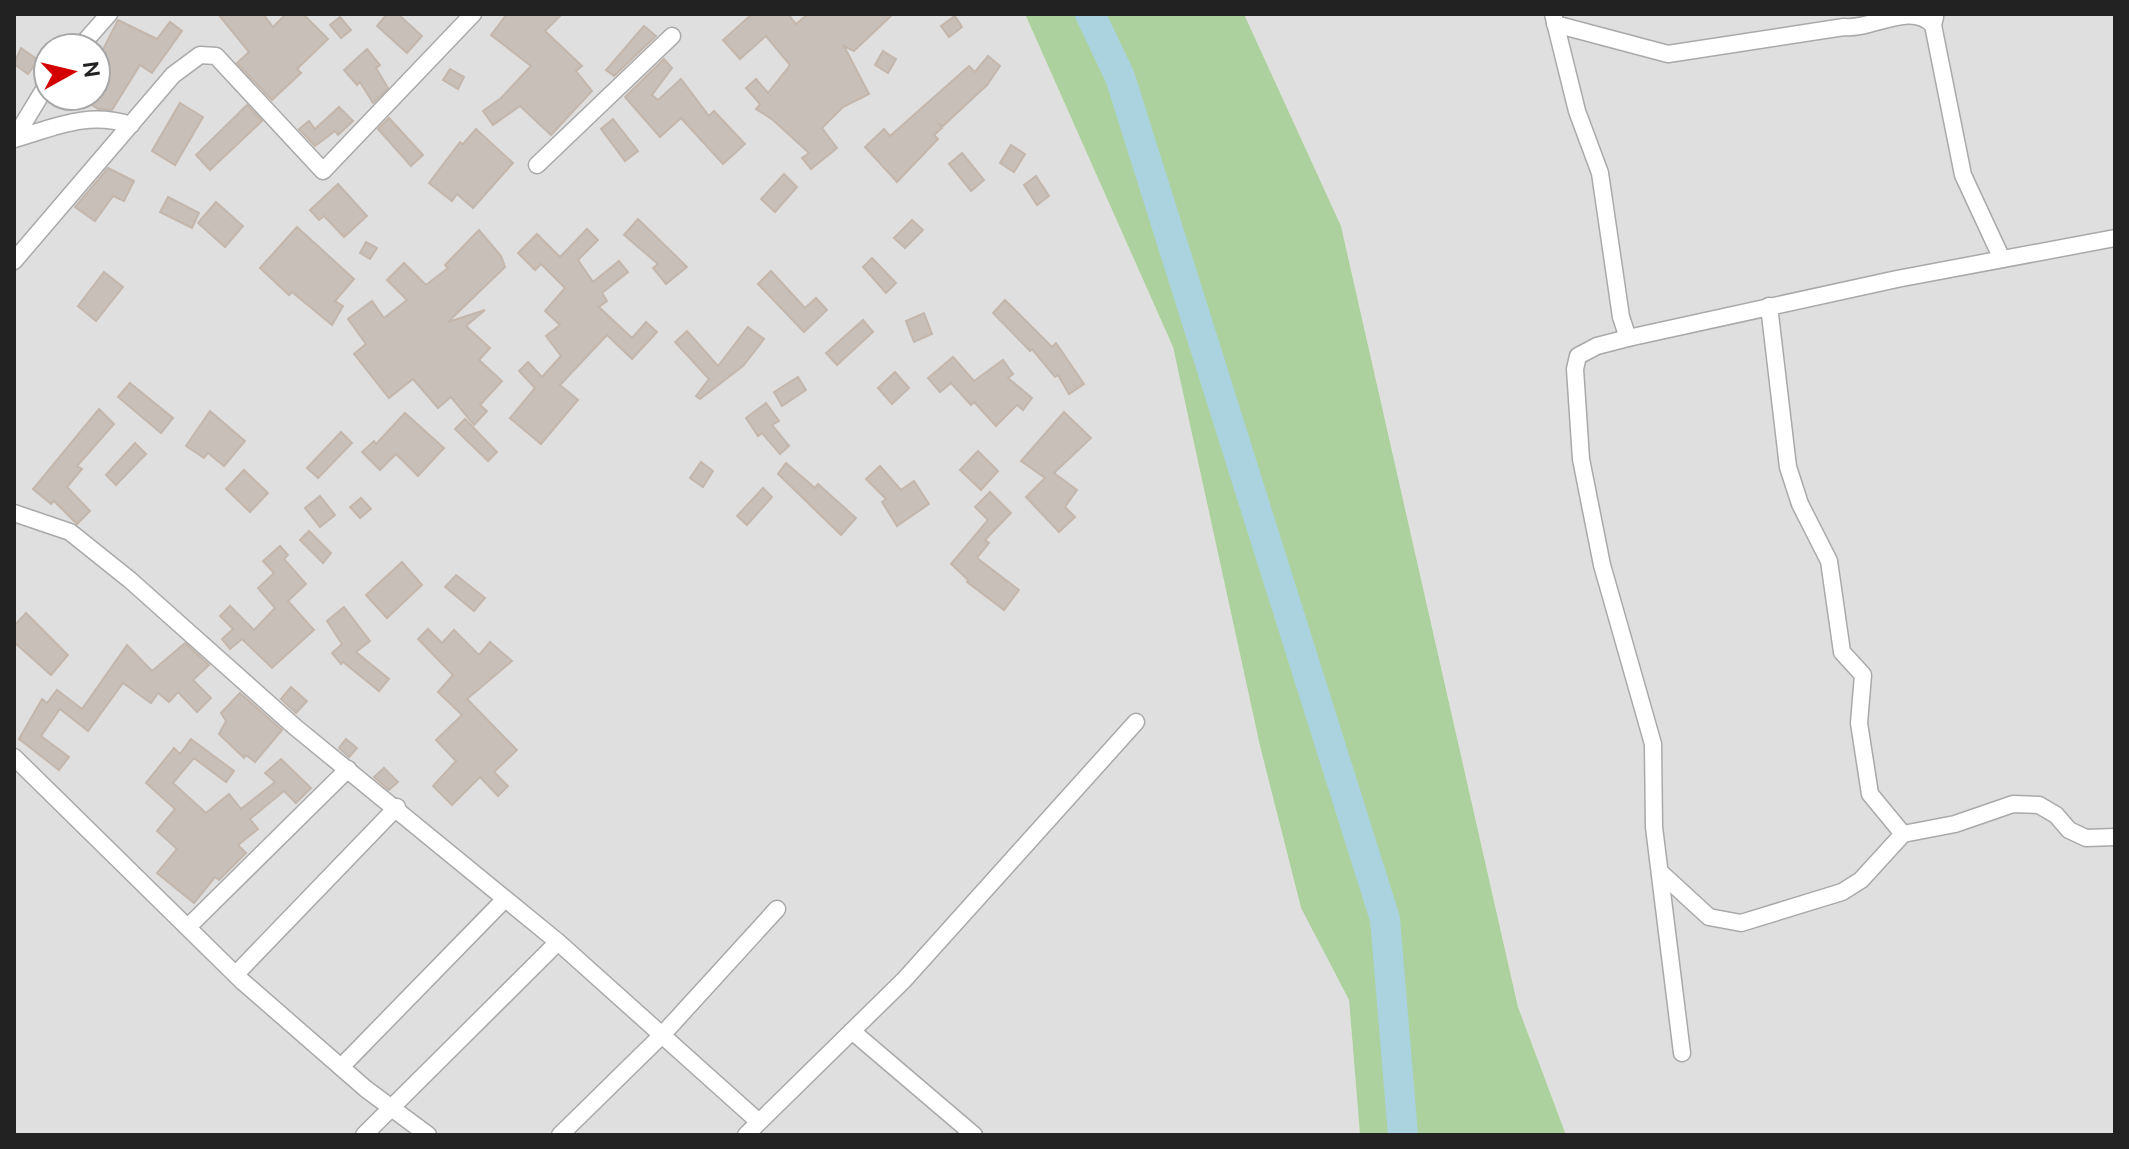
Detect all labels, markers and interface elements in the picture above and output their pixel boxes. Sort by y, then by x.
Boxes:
north arrow [32,32,112,112]
text: N [79,59,106,79]

